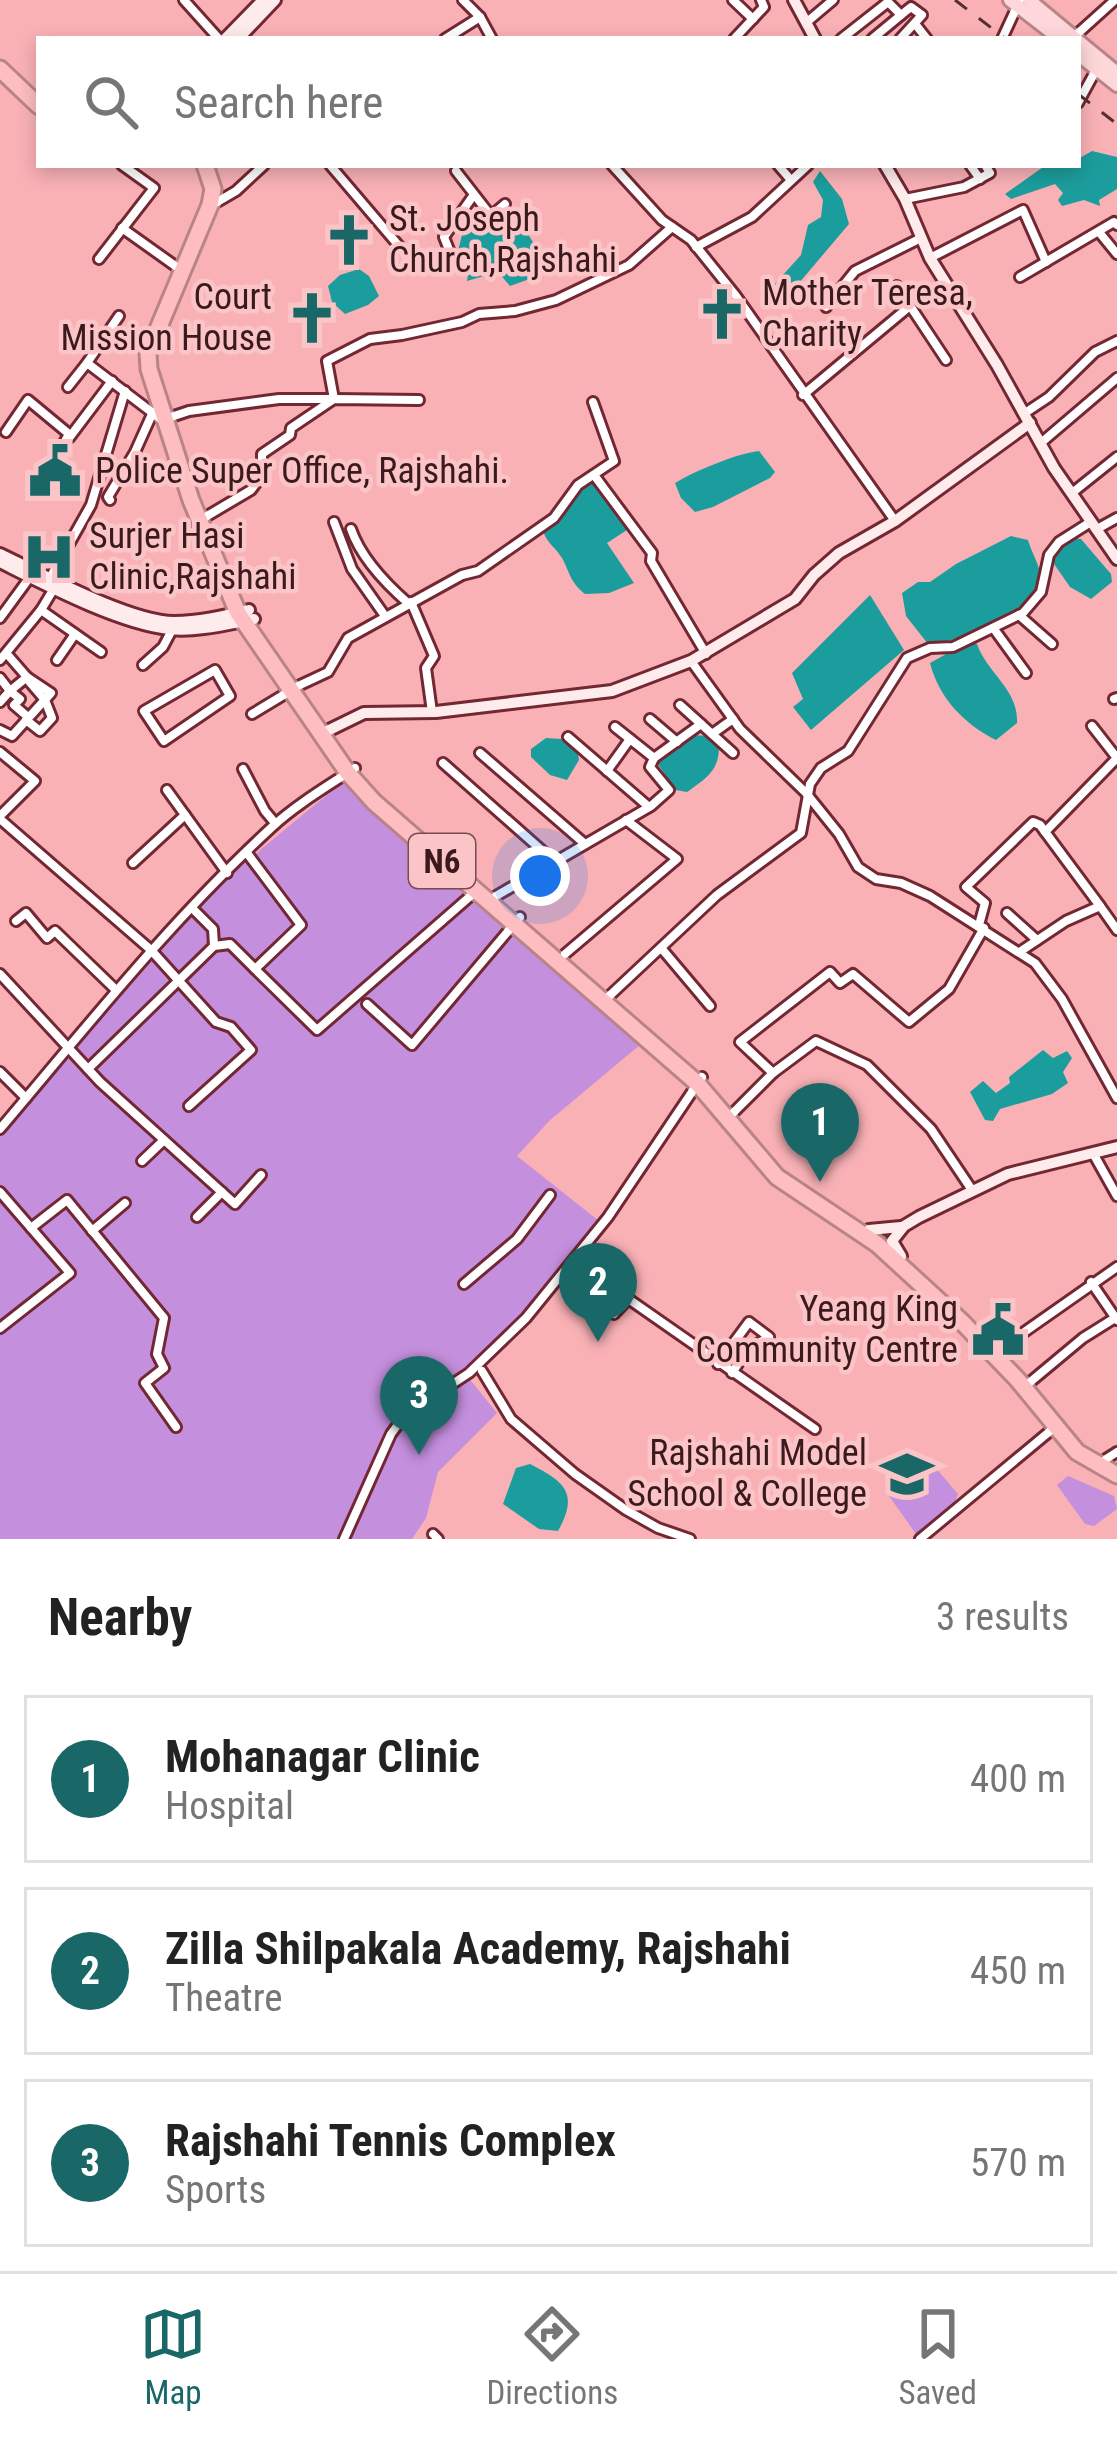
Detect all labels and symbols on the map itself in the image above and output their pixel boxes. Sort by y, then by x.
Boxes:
place label: St. Joseph Church,Rajshahi [389,198,617,281]
church icon: St. Joseph Church,Rajshahi [320,211,378,269]
place label: Mother Teresa, Charity [762,272,973,355]
place label: Court Mission House [61,276,272,359]
church icon: Mother Teresa, Charity [693,285,751,343]
church icon: Court Mission House [283,289,341,347]
public building icon: Police Super Office, Rajshahi. [26,442,84,500]
place label: Police Super Office, Rajshahi. [95,450,509,492]
place label: Surjer Hasi Clinic,Rajshahi [89,515,296,598]
hospital icon: Surjer Hasi Clinic,Rajshahi [20,528,78,586]
road number: N6 [409,834,475,888]
your location [510,846,570,906]
pin: 1 [781,1083,859,1182]
pin: 2 [559,1243,637,1342]
place label: Yeang King Community Centre [695,1288,958,1371]
public building icon: Yeang King Community Centre [969,1301,1027,1359]
pin: 3 [380,1356,458,1455]
place label: Rajshahi Model School & College [627,1432,867,1515]
school or university icon: Rajshahi Model School & College [878,1445,936,1503]

